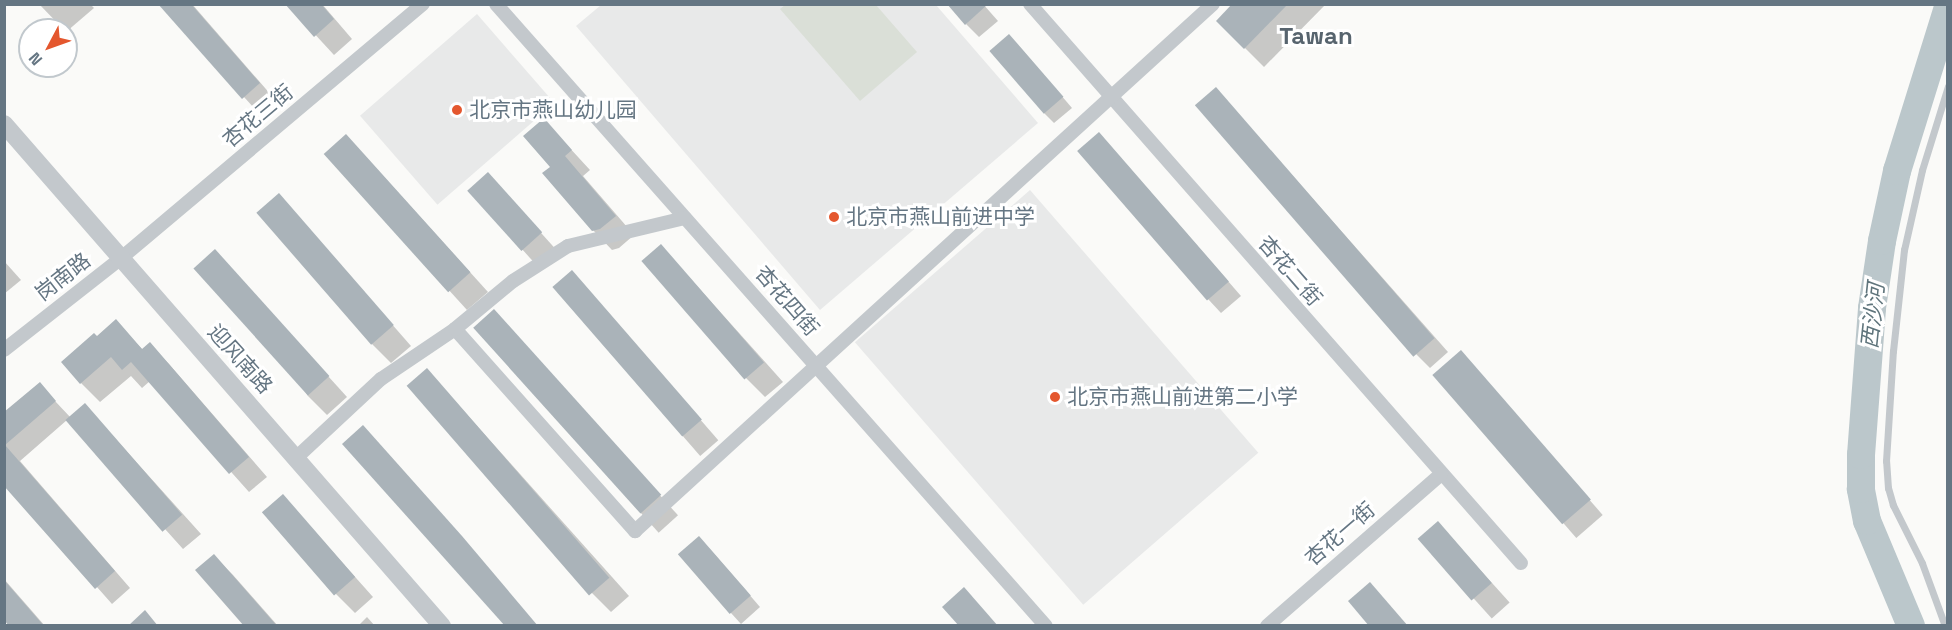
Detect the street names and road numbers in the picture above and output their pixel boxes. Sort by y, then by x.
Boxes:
street label: 杏花三街 [218,79,298,153]
street label: 杏花二街 [1253,231,1327,311]
street label: 岗南路 [30,248,96,306]
street label: 杏花四街 [750,261,824,341]
street label: 迎风南路 [203,319,277,399]
street label: 杏花一街 [1300,497,1380,571]

